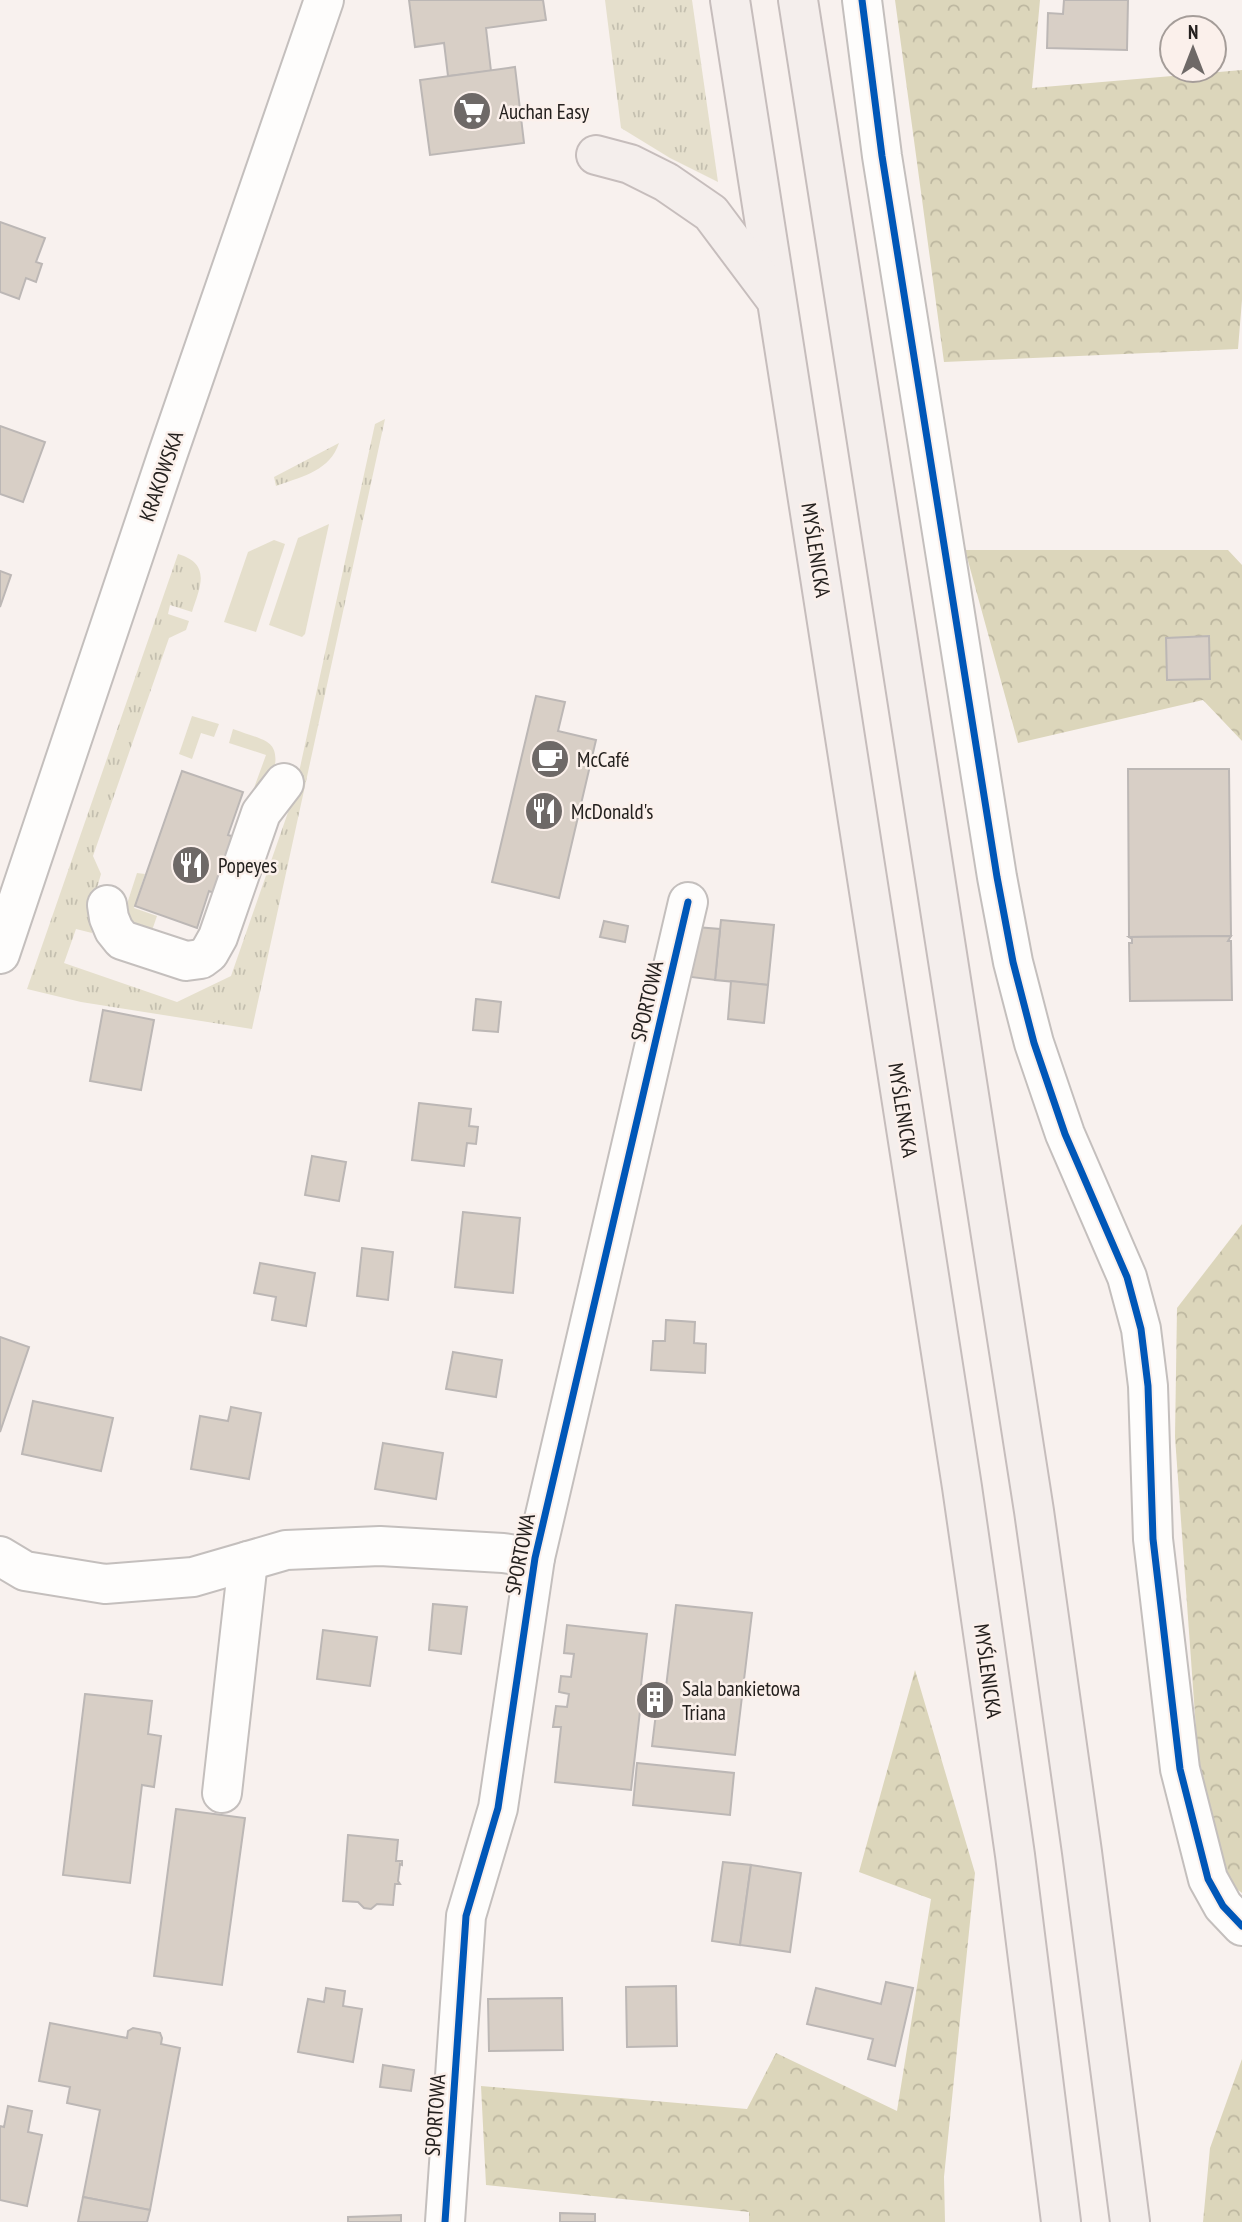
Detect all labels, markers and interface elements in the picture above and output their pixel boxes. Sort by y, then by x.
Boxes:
north arrow [1158,14,1228,84]
text: N [1188,20,1198,44]
supermarket icon: Auchan Easy [451,90,493,132]
place label: Auchan Easy [499,98,589,125]
street label: KRAKOWSKA [133,427,189,525]
street label: MYŚLENICKA [795,501,837,599]
cafe icon: McCafé [529,738,571,780]
place label: McCafé [577,746,630,773]
restaurant icon: McDonald's [523,790,565,832]
place label: McDonald's [571,798,653,825]
restaurant icon: Popeyes [170,844,212,886]
place label: Popeyes [218,852,277,879]
street label: SPORTOWA [625,958,669,1044]
street label: MYŚLENICKA [882,1061,924,1159]
street label: SPORTOWA [499,1511,541,1597]
street label: MYŚLENICKA [968,1622,1008,1720]
place label: Sala bankietowa Triana [682,1675,801,1726]
building icon: Sala bankietowa Triana [634,1679,676,1721]
street label: SPORTOWA [419,2073,451,2157]

